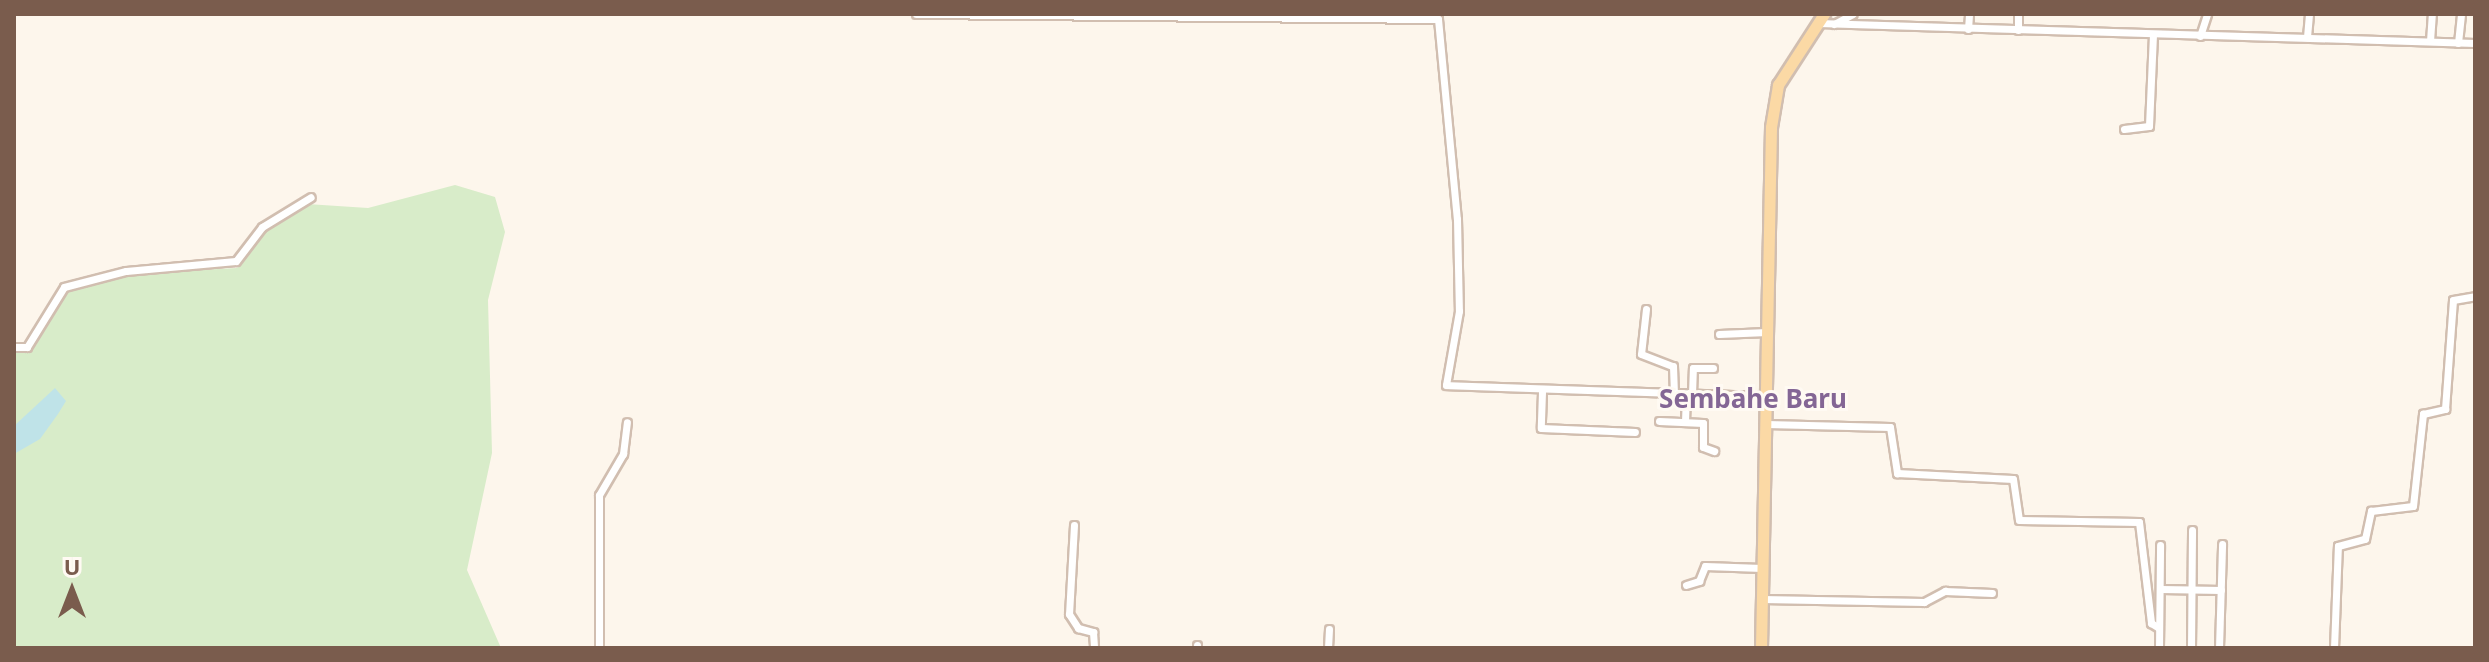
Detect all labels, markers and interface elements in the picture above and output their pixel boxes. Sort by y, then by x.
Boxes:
district label: Sembahe Baru [1659,383,1847,415]
north arrow [32,550,112,630]
text: U [64,551,80,581]

